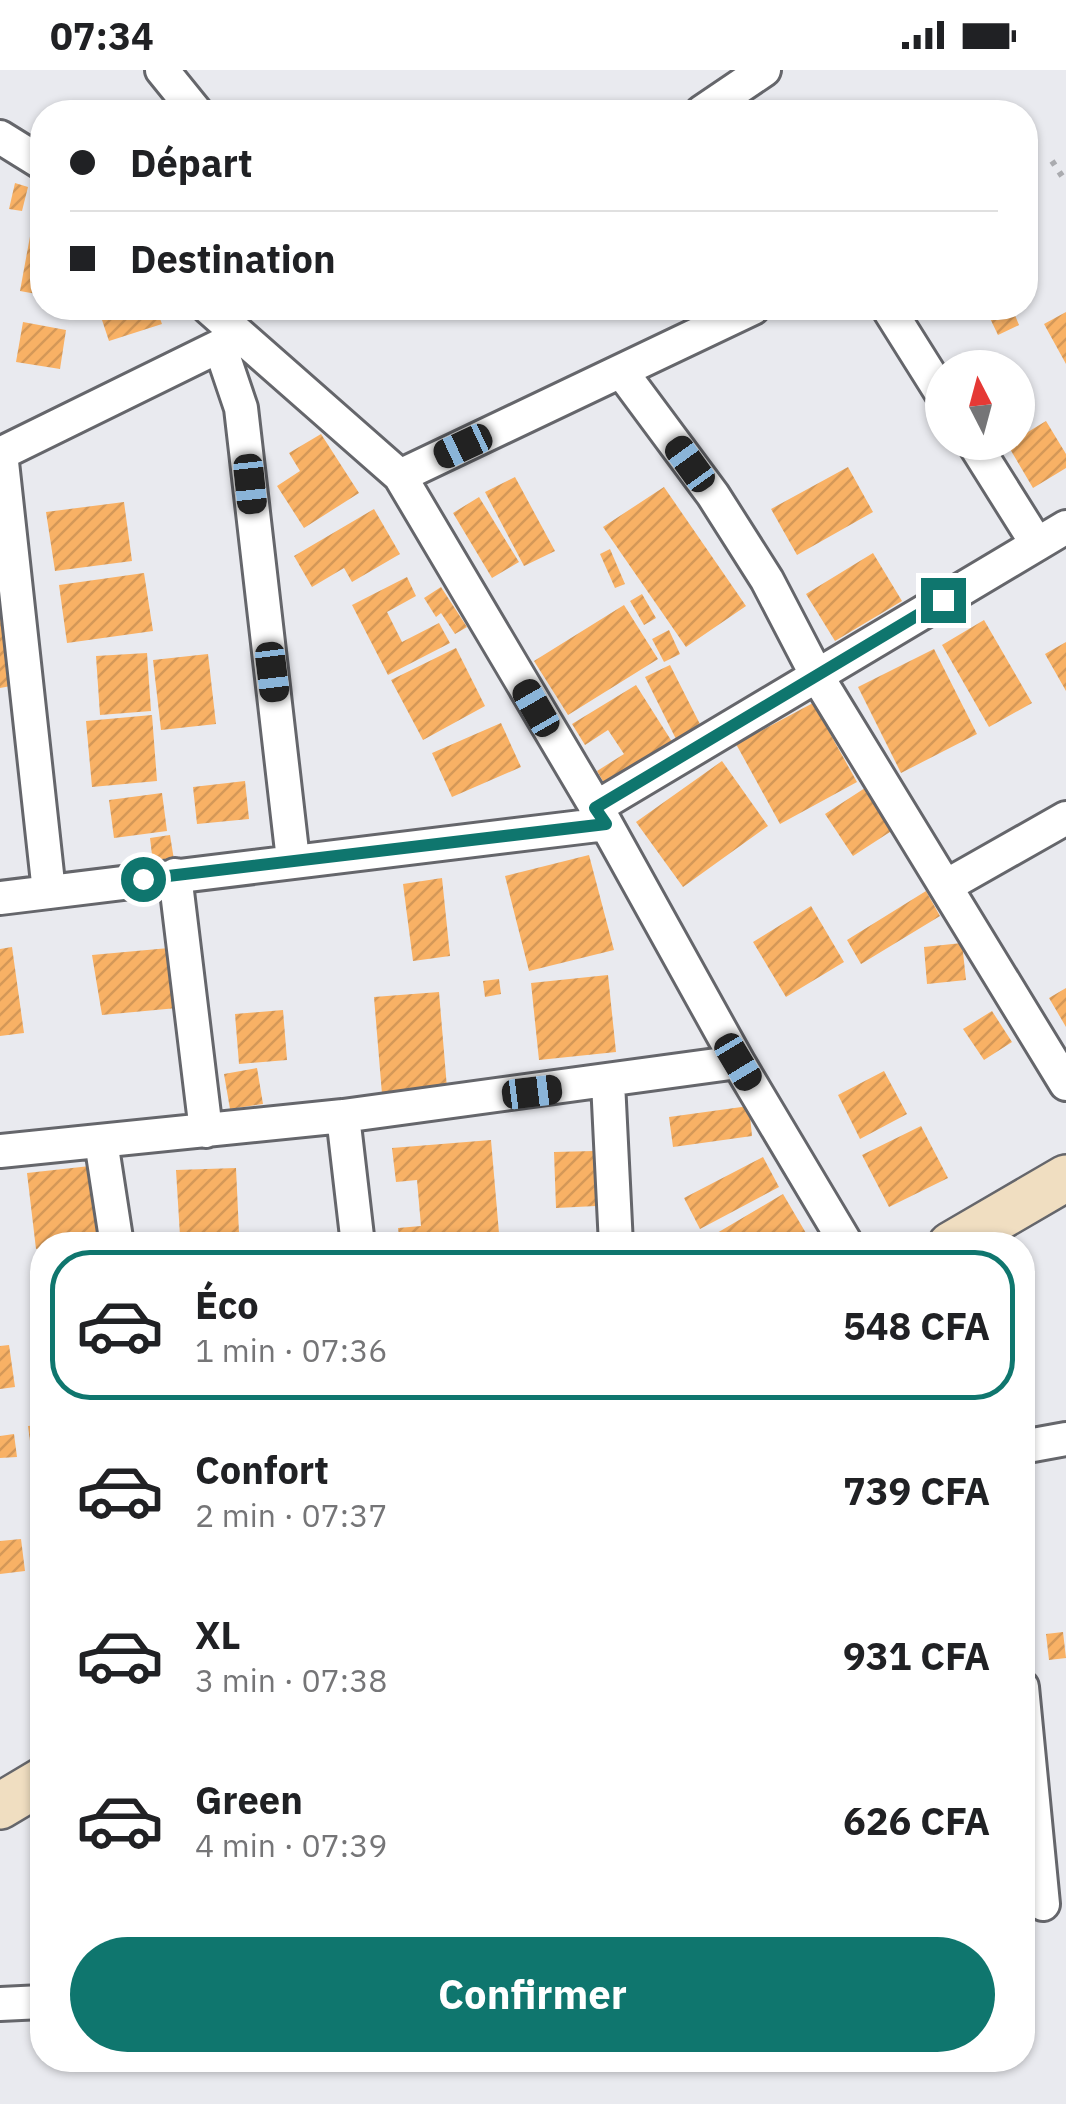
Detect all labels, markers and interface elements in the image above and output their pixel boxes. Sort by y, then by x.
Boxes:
text: 07:34 [50,11,154,60]
text: Départ [130,138,253,187]
text: Destination [130,234,336,283]
north arrow [925,350,1035,460]
map controls [925,350,1035,460]
car [429,420,497,472]
car [660,431,720,497]
car [232,453,268,515]
route end [921,578,966,623]
car [253,640,291,704]
car [508,675,564,741]
route start [121,857,166,902]
car [710,1029,766,1095]
car [500,1073,564,1111]
icon: car [75,1280,165,1370]
text: Éco [195,1280,259,1329]
text: 548 CFA [843,1301,990,1350]
text: 1 min · 07:36 [195,1329,388,1371]
icon: car [75,1445,165,1535]
text: Confort [195,1445,329,1494]
text: 739 CFA [843,1466,990,1515]
text: 2 min · 07:37 [195,1494,388,1536]
icon: car [75,1610,165,1700]
text: XL [195,1610,241,1659]
text: 931 CFA [843,1631,990,1680]
text: 3 min · 07:38 [195,1659,388,1701]
icon: car [75,1775,165,1865]
text: Green [195,1775,303,1824]
text: 626 CFA [843,1796,990,1845]
text: 4 min · 07:39 [195,1824,388,1866]
button: Confirmer [70,1937,995,2052]

